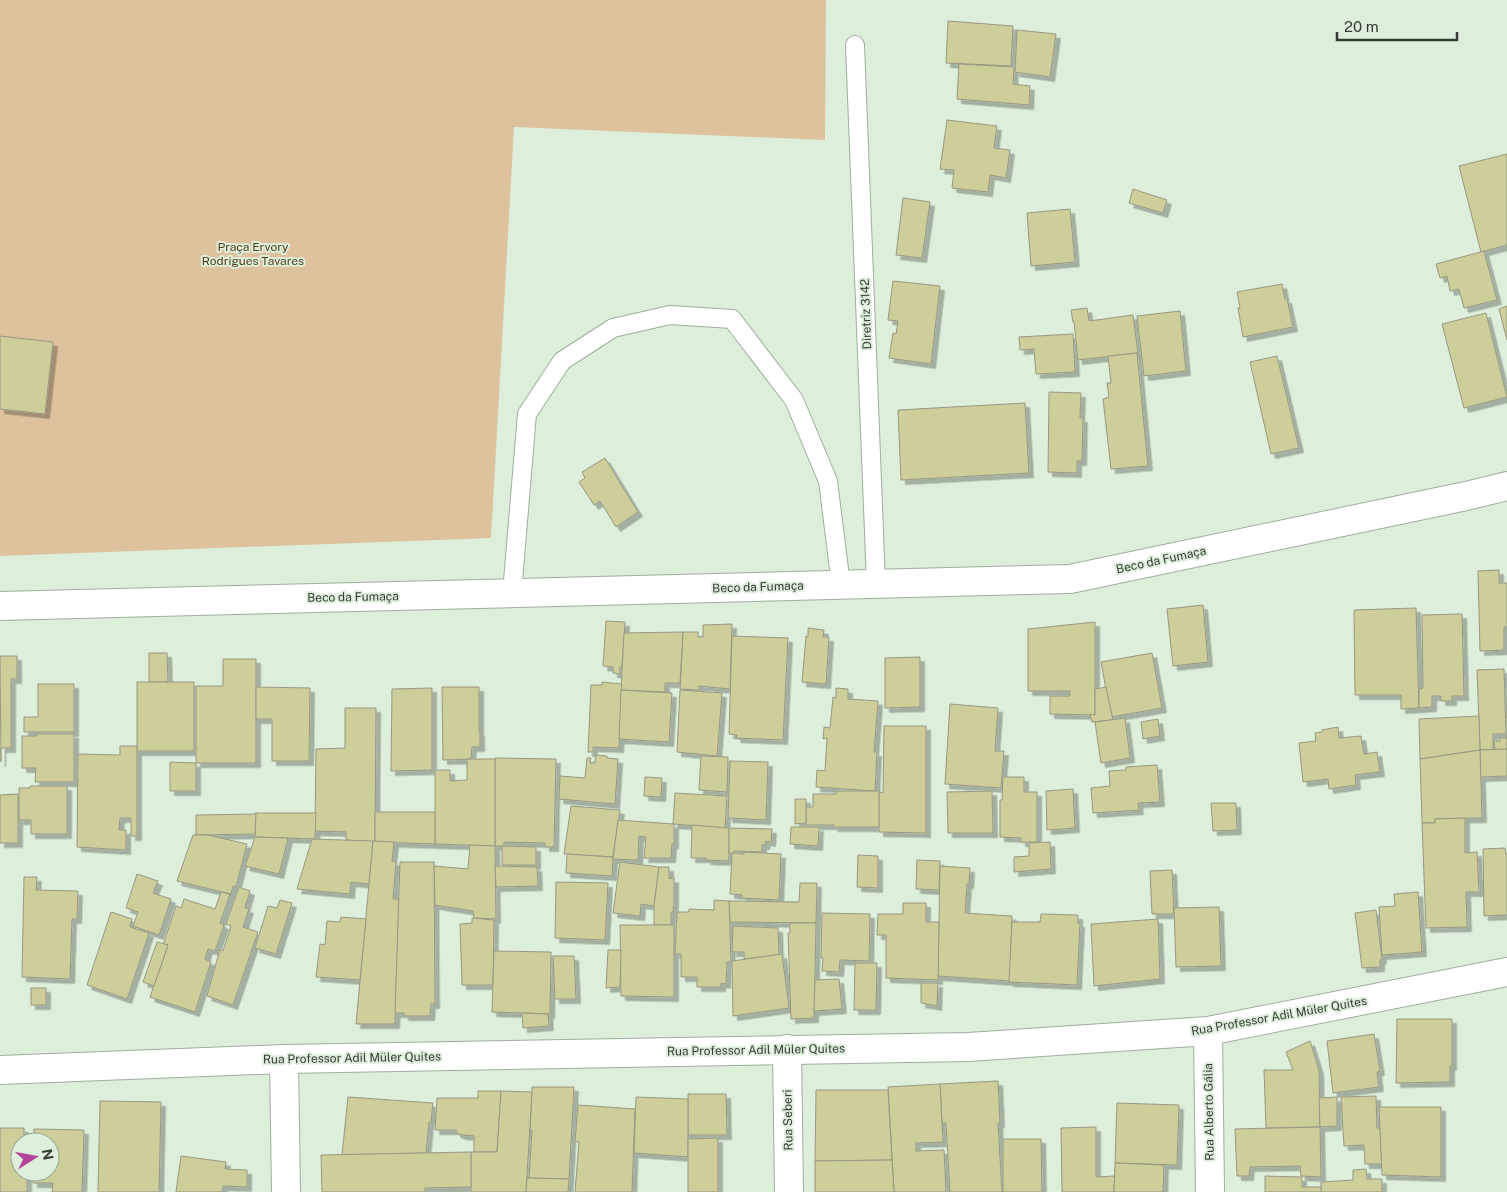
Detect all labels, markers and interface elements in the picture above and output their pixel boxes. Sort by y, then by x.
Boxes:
scale bar [1337,10,1457,42]
text: 20 m [1344,18,1379,35]
park label: Praça Ervory Rodrigues Tavares [202,240,304,268]
street label: Diretriz 3142 [858,278,874,350]
street label: Beco da Fumaça [1115,544,1207,576]
street label: Beco da Fumaça [712,578,804,596]
street label: Beco da Fumaça [307,589,399,605]
street label: Rua Professor Adil Müler Quites [1190,994,1368,1038]
street label: Rua Professor Adil Müler Quites [667,1041,845,1059]
street label: Rua Professor Adil Müler Quites [263,1049,441,1067]
street label: Rua Alberto Gália [1201,1063,1217,1161]
street label: Rua Seberi [780,1089,796,1151]
north arrow [10,1132,60,1182]
text: N [39,1148,57,1161]

